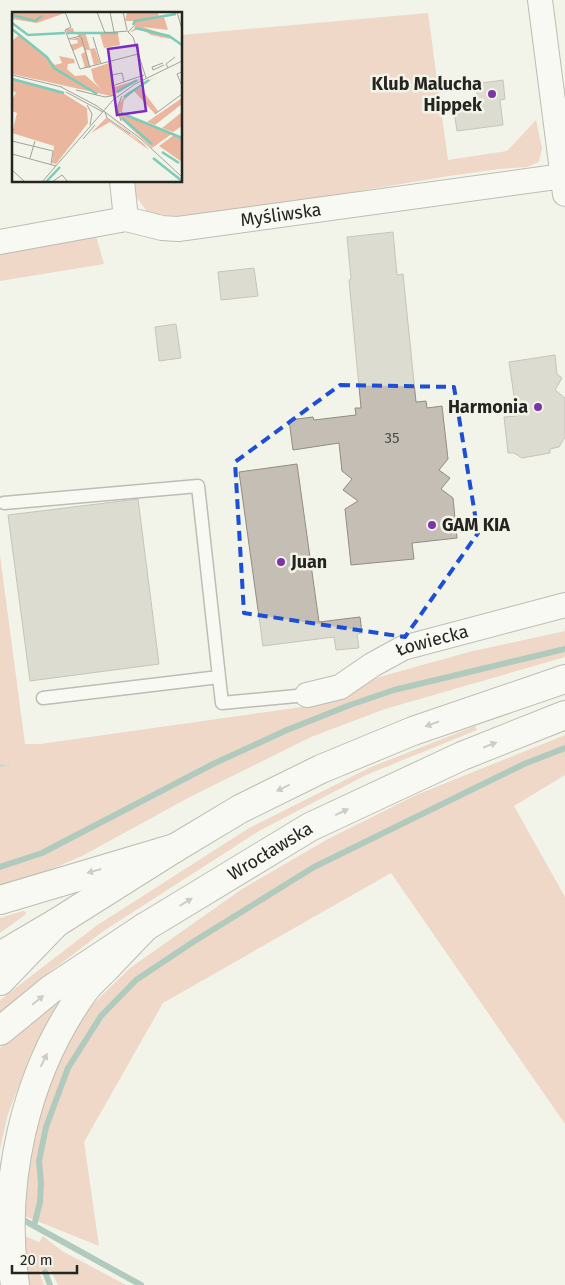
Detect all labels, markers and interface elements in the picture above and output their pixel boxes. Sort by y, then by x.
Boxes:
inset map [12,12,182,182]
place label: Klub Malucha Hippek [372,73,483,116]
marker: Klub Malucha Hippek [486,88,498,100]
street label: Myśliwska [239,198,323,231]
place label: Harmonia [448,396,528,418]
marker: Harmonia [532,401,544,413]
house number: 35 [384,429,400,447]
place label: GAM KIA [442,514,510,536]
marker: GAM KIA [426,519,438,531]
place label: Juan [290,551,327,573]
marker: Juan [275,556,287,568]
street label: Łowiecka [391,620,471,661]
one-way arrow [425,721,440,729]
one-way arrow [483,741,498,749]
one-way arrow [276,784,290,792]
one-way arrow [335,808,349,816]
street label: Wrocławska [224,817,317,885]
one-way arrow [87,868,102,876]
one-way arrow [180,897,193,906]
one-way arrow [31,994,44,1005]
one-way arrow [40,1053,48,1067]
scale bar [12,1242,78,1274]
text: 20 m [20,1251,53,1269]

